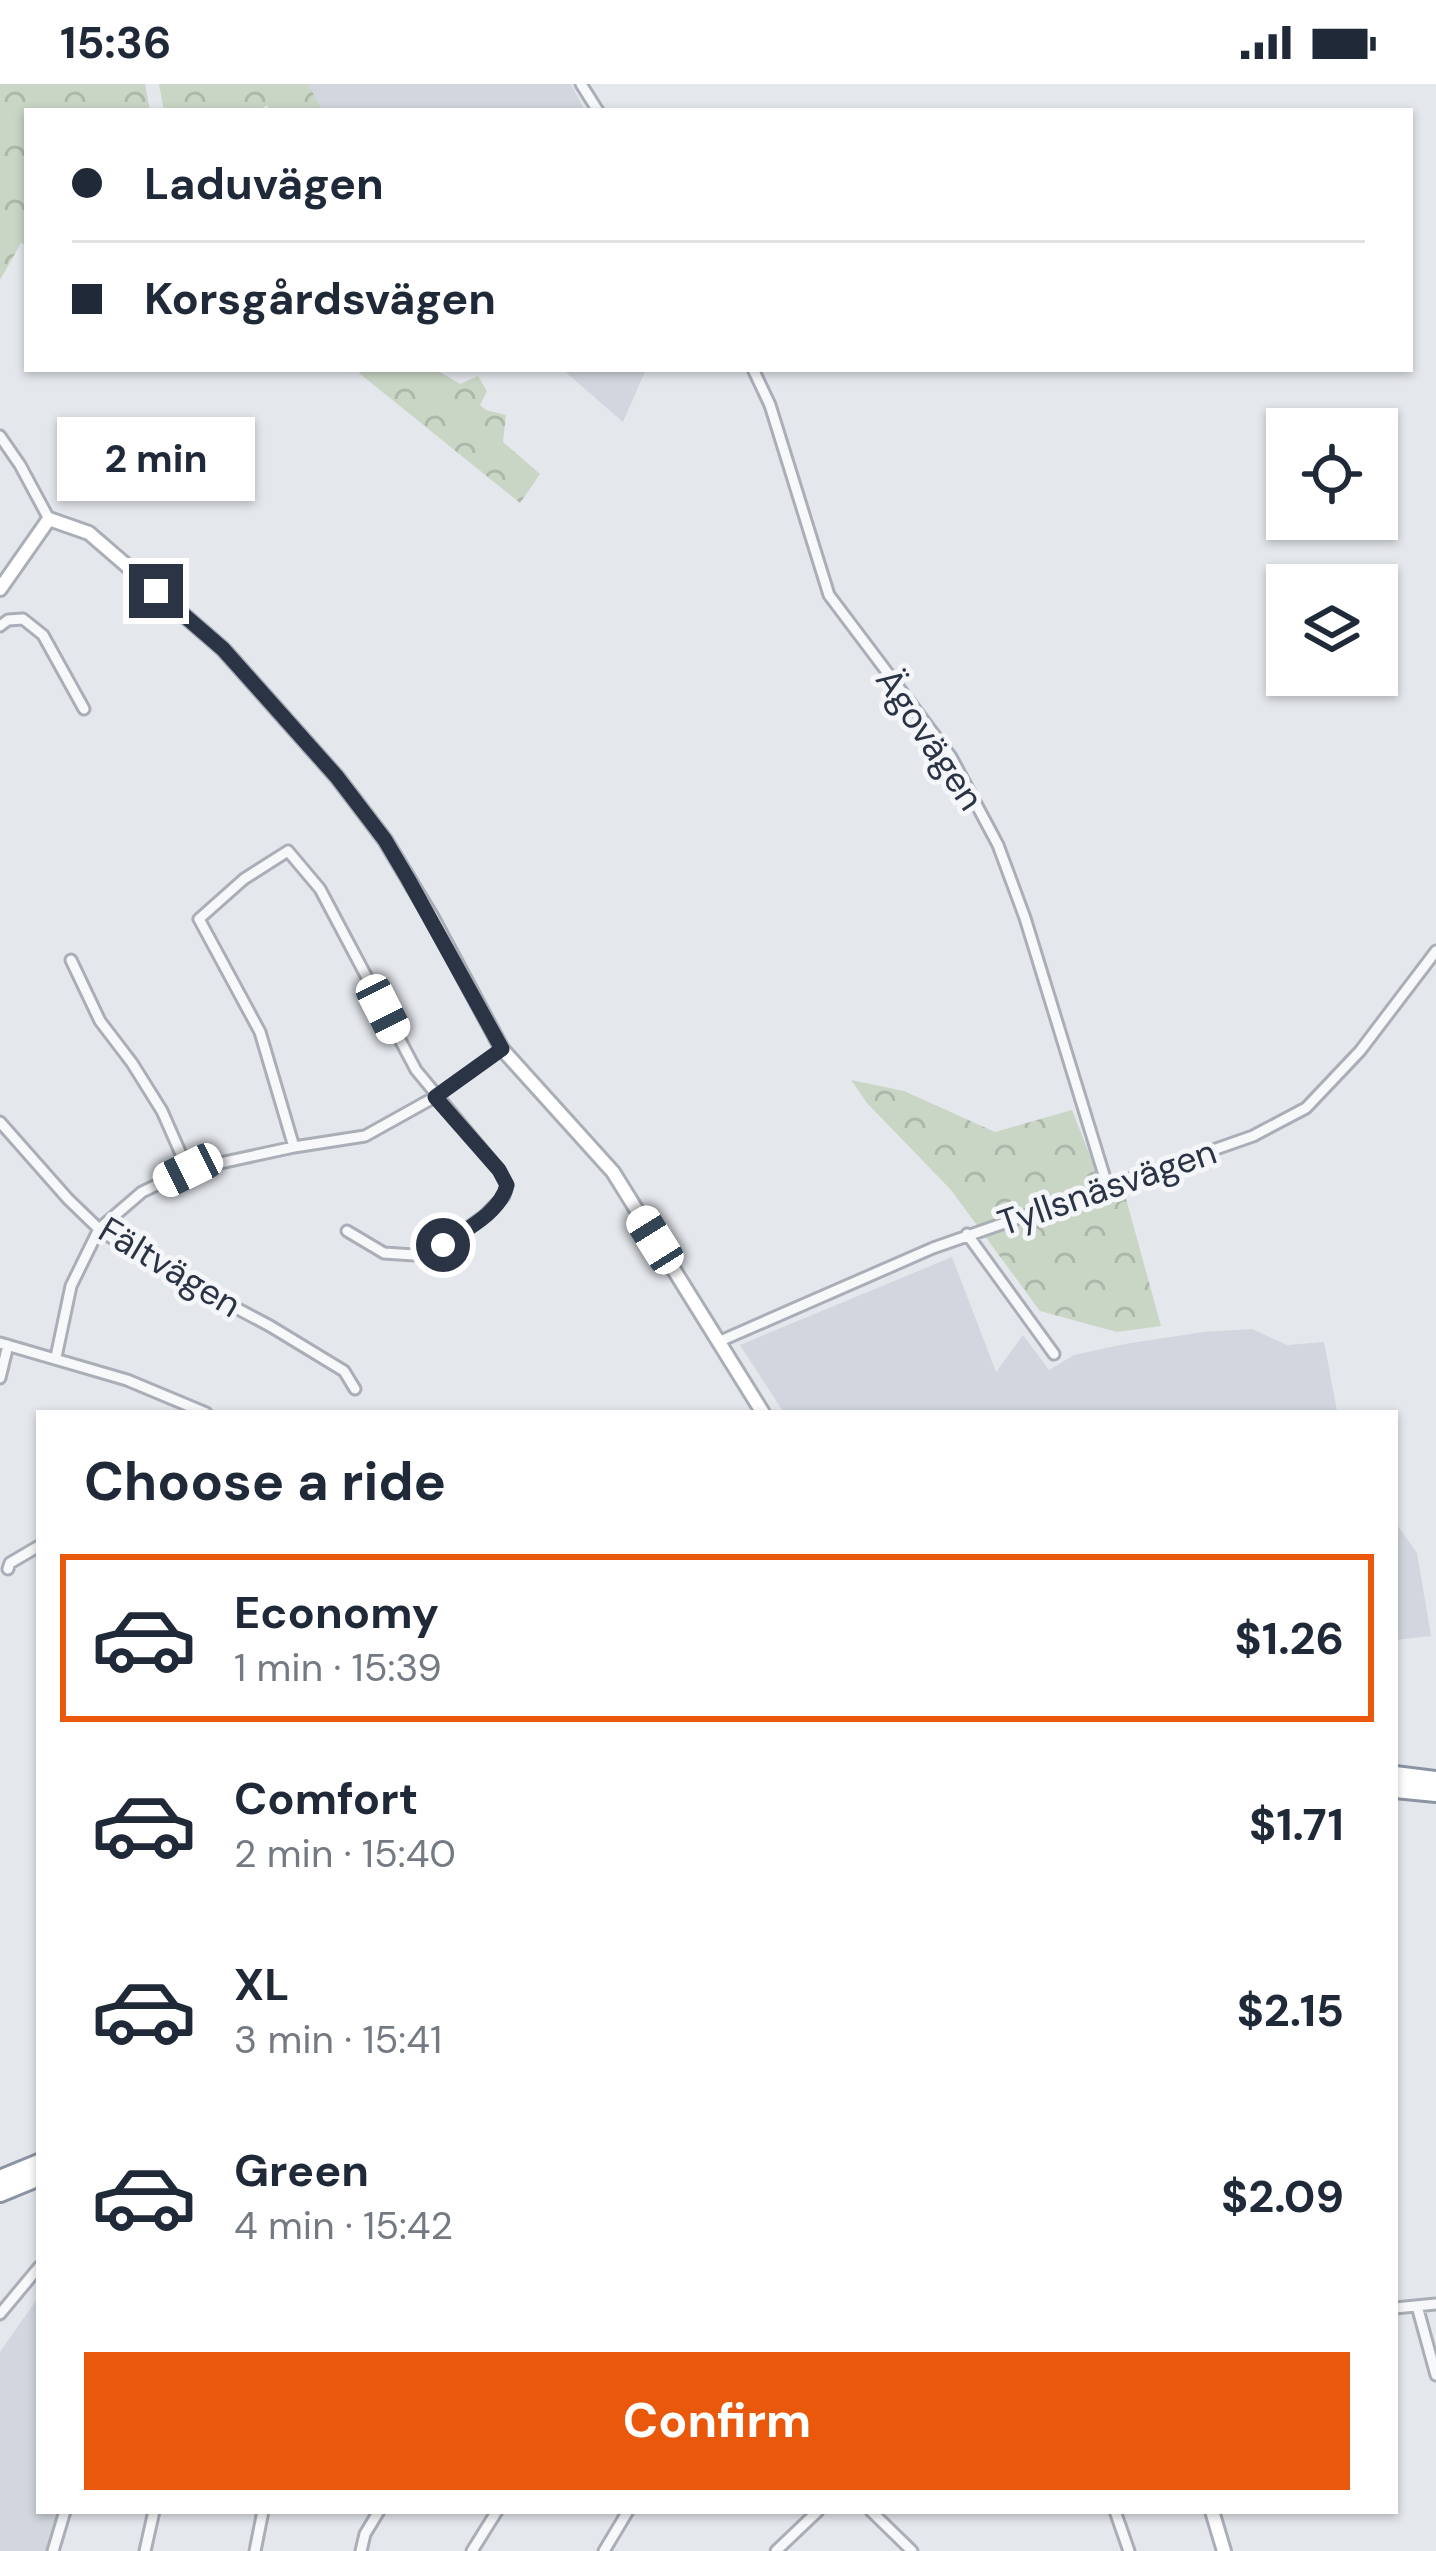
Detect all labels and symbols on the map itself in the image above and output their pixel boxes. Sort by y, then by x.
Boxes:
callout: 2 min [57,417,255,501]
route end [129,564,183,618]
street label: Ägovägen [865,659,995,819]
car [351,969,415,1049]
street label: Tyllsnäsvägen [992,1128,1222,1246]
car [148,1138,228,1202]
car [621,1200,689,1280]
street label: Fältvägen [90,1206,250,1328]
route start [416,1218,470,1272]

